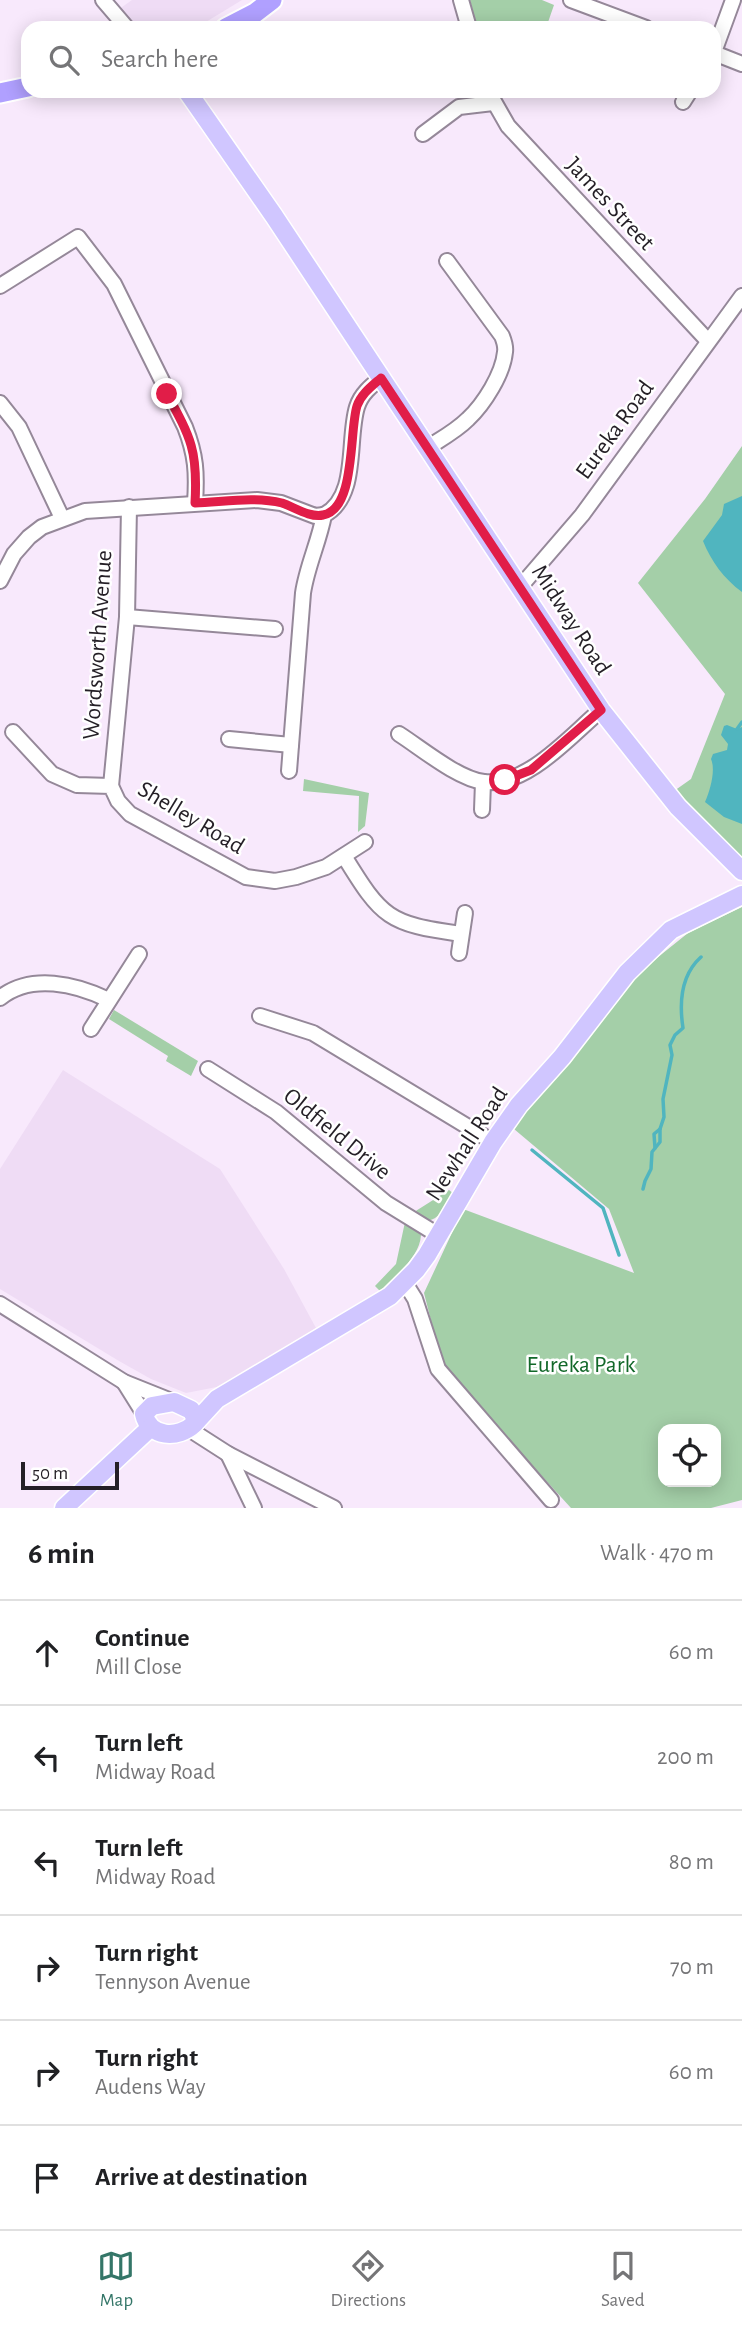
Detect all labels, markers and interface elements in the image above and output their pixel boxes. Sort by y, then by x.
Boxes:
search box [21,21,721,98]
icon: search [45,41,83,79]
text: Search here [101,46,219,72]
street label: James Street [561,153,659,255]
street label: Eureka Road [571,376,659,484]
route end [151,378,182,409]
street label: Wordsworth Avenue [79,549,117,741]
street label: Midway Road [527,561,615,679]
route start [489,764,520,795]
street label: Shelley Road [134,777,248,859]
street label: Newhall Road [421,1083,513,1205]
street label: Oldfield Drive [279,1084,395,1184]
park label: Eureka Park [527,1353,635,1377]
map controls [658,1424,721,1487]
button: locate [658,1424,721,1487]
scale bar [21,1459,119,1491]
text: 50 m [32,1464,68,1483]
text: 6 min [28,1539,95,1569]
text: Walk · 470 m [600,1542,714,1565]
text: Continue [95,1625,190,1651]
icon: ahead [28,1634,66,1672]
text: 60 m [669,1641,714,1664]
text: Mill Close [95,1656,182,1679]
text: Turn left [95,1730,183,1756]
icon: left [28,1739,66,1777]
text: 200 m [657,1746,714,1769]
text: Midway Road [95,1761,215,1784]
text: Turn left [95,1835,183,1861]
icon: left [28,1844,66,1882]
text: 80 m [669,1851,714,1874]
text: Midway Road [95,1866,215,1889]
text: Turn right [95,1940,198,1966]
icon: right [28,1949,66,1987]
text: 70 m [670,1956,714,1979]
text: Tennyson Avenue [95,1971,251,1994]
text: Turn right [95,2045,198,2071]
icon: right [28,2054,66,2092]
text: 60 m [669,2061,714,2084]
text: Audens Way [95,2076,206,2099]
icon: arrive [28,2159,66,2197]
text: Arrive at destination [95,2164,308,2190]
tab: Map [97,2247,135,2312]
tab: Directions [330,2247,406,2312]
tab: Saved [601,2247,645,2312]

